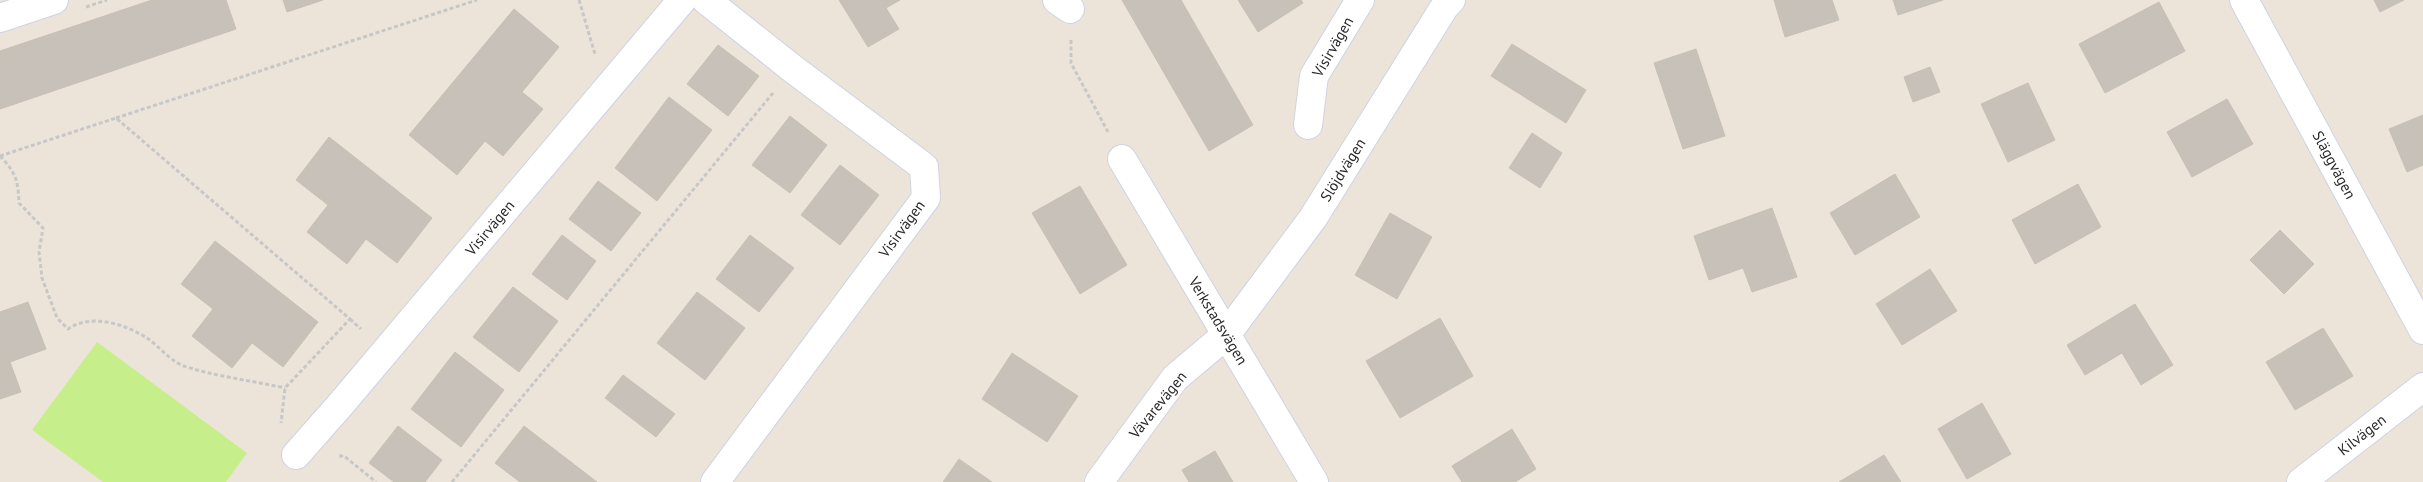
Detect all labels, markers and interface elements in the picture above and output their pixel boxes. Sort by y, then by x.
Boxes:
street label: Visirvägen [1307,13,1357,81]
street label: Släggvägen [2309,127,2360,202]
street label: Slöjdvägen [1316,135,1369,205]
street label: Visirvägen [460,196,518,260]
street label: Visirvägen [874,196,929,262]
street label: Verkstadsvägen [1184,272,1252,368]
street label: Vävarevägen [1124,367,1190,443]
street label: Kilvägen [2334,410,2390,459]

